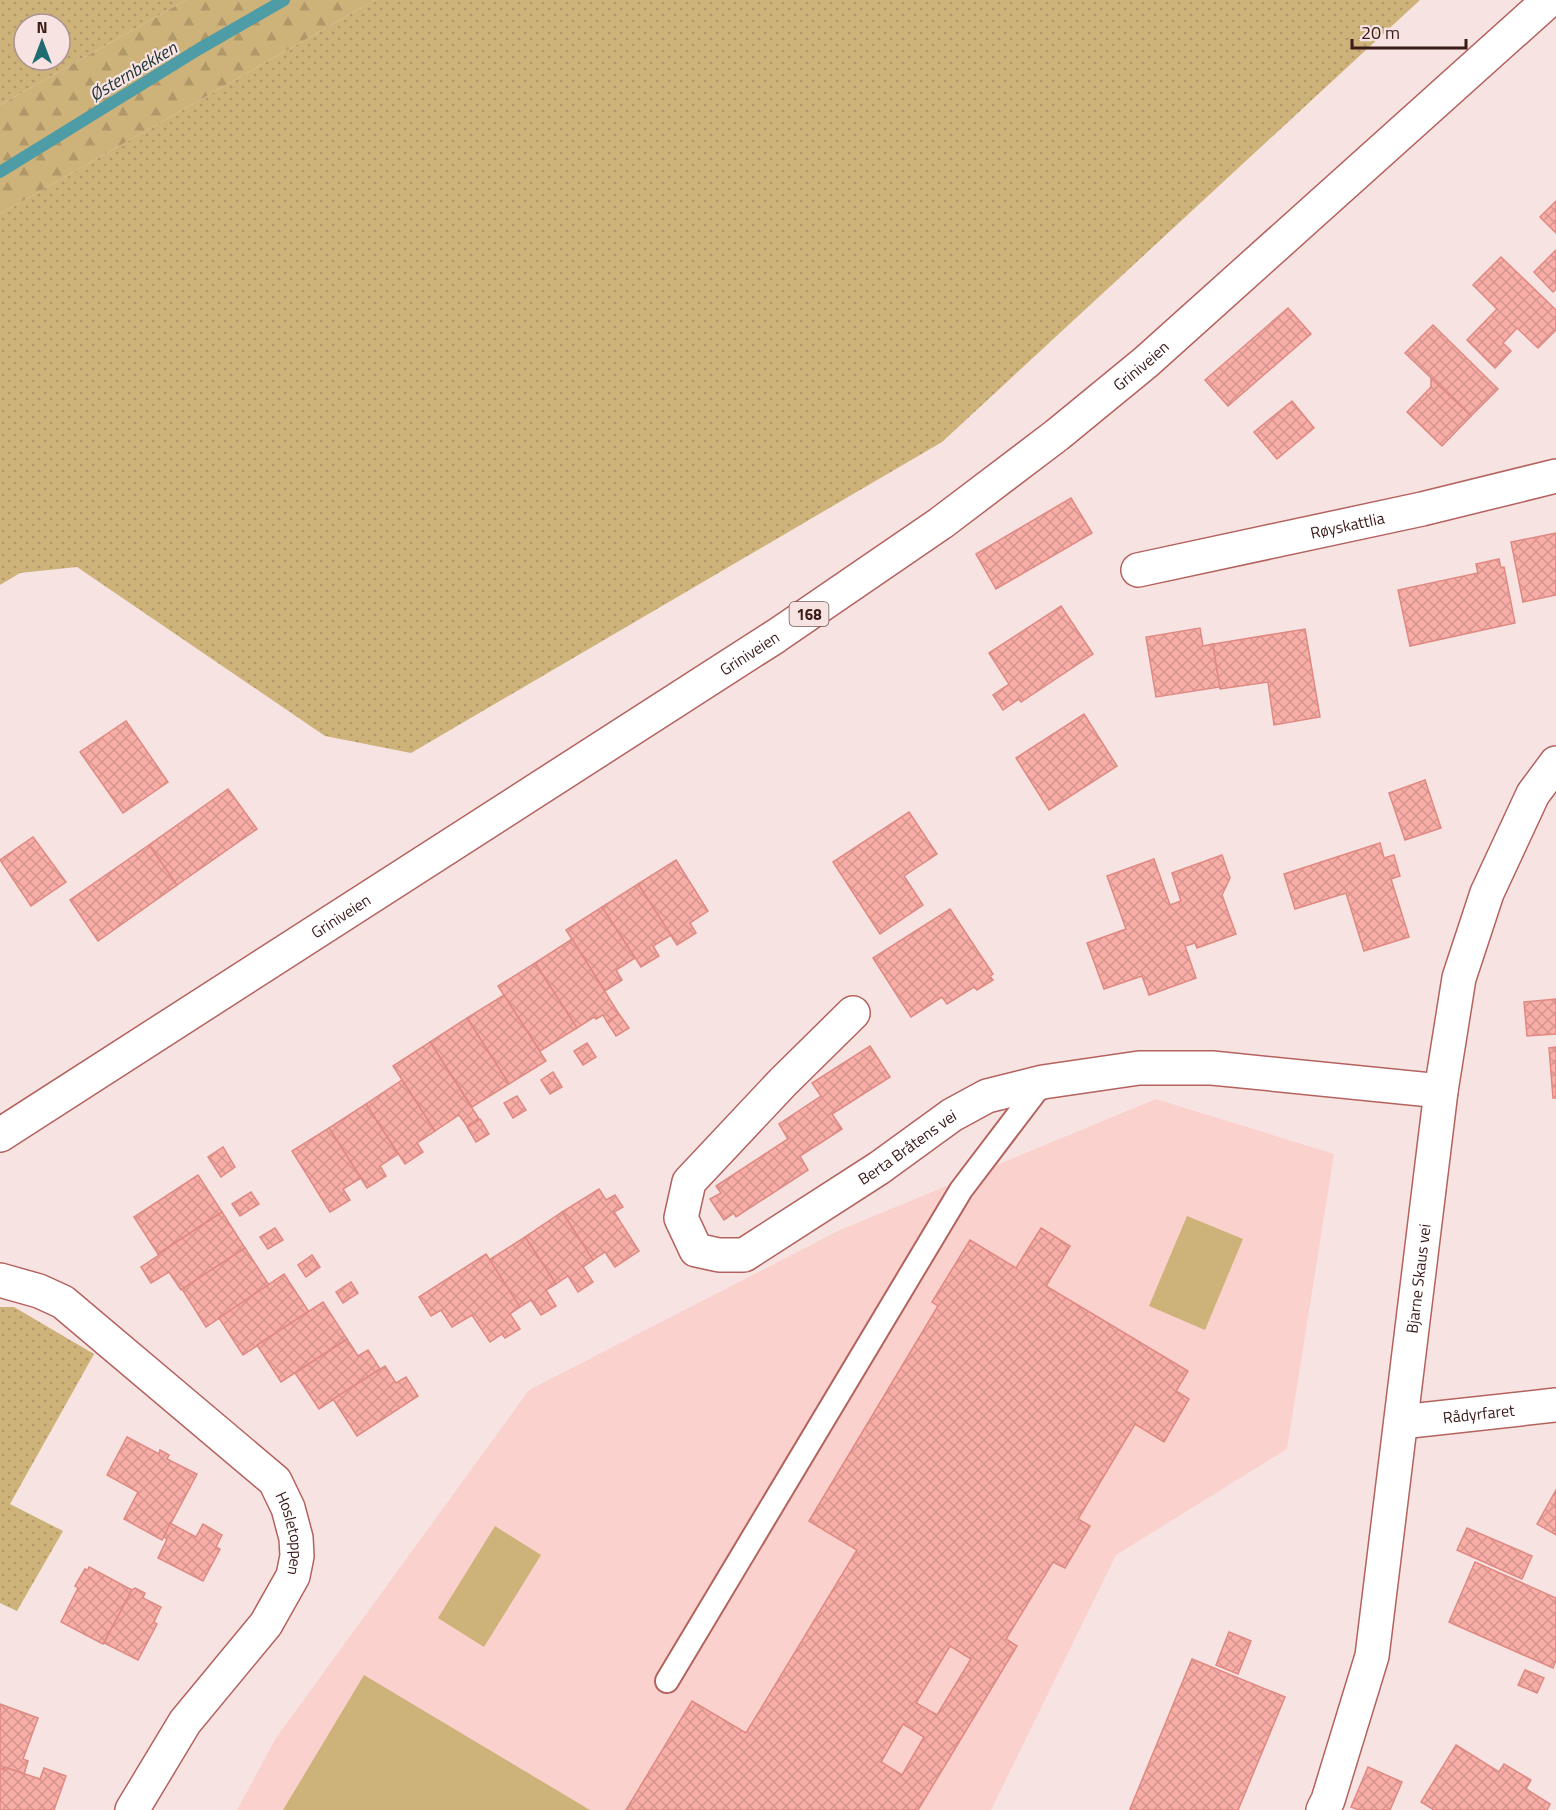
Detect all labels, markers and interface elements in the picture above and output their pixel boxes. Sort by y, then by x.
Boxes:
north arrow [12,12,72,72]
scale bar [1352,12,1466,50]
text: N [36,15,48,39]
text: 20 m [1361,19,1400,46]
water label: Østernbekken [84,34,183,108]
street label: Griniveien [1108,335,1174,396]
street label: Røyskattlia [1308,505,1387,545]
road number: 168 [790,602,828,626]
street label: Griniveien [715,625,784,681]
street label: Griniveien [306,888,375,944]
street label: Berta Bråtens vei [853,1103,961,1191]
street label: Bjarne Skaus vei [1400,1222,1437,1335]
street label: Rådyrfaret [1441,1398,1516,1429]
street label: Hosletoppen [270,1487,309,1578]

